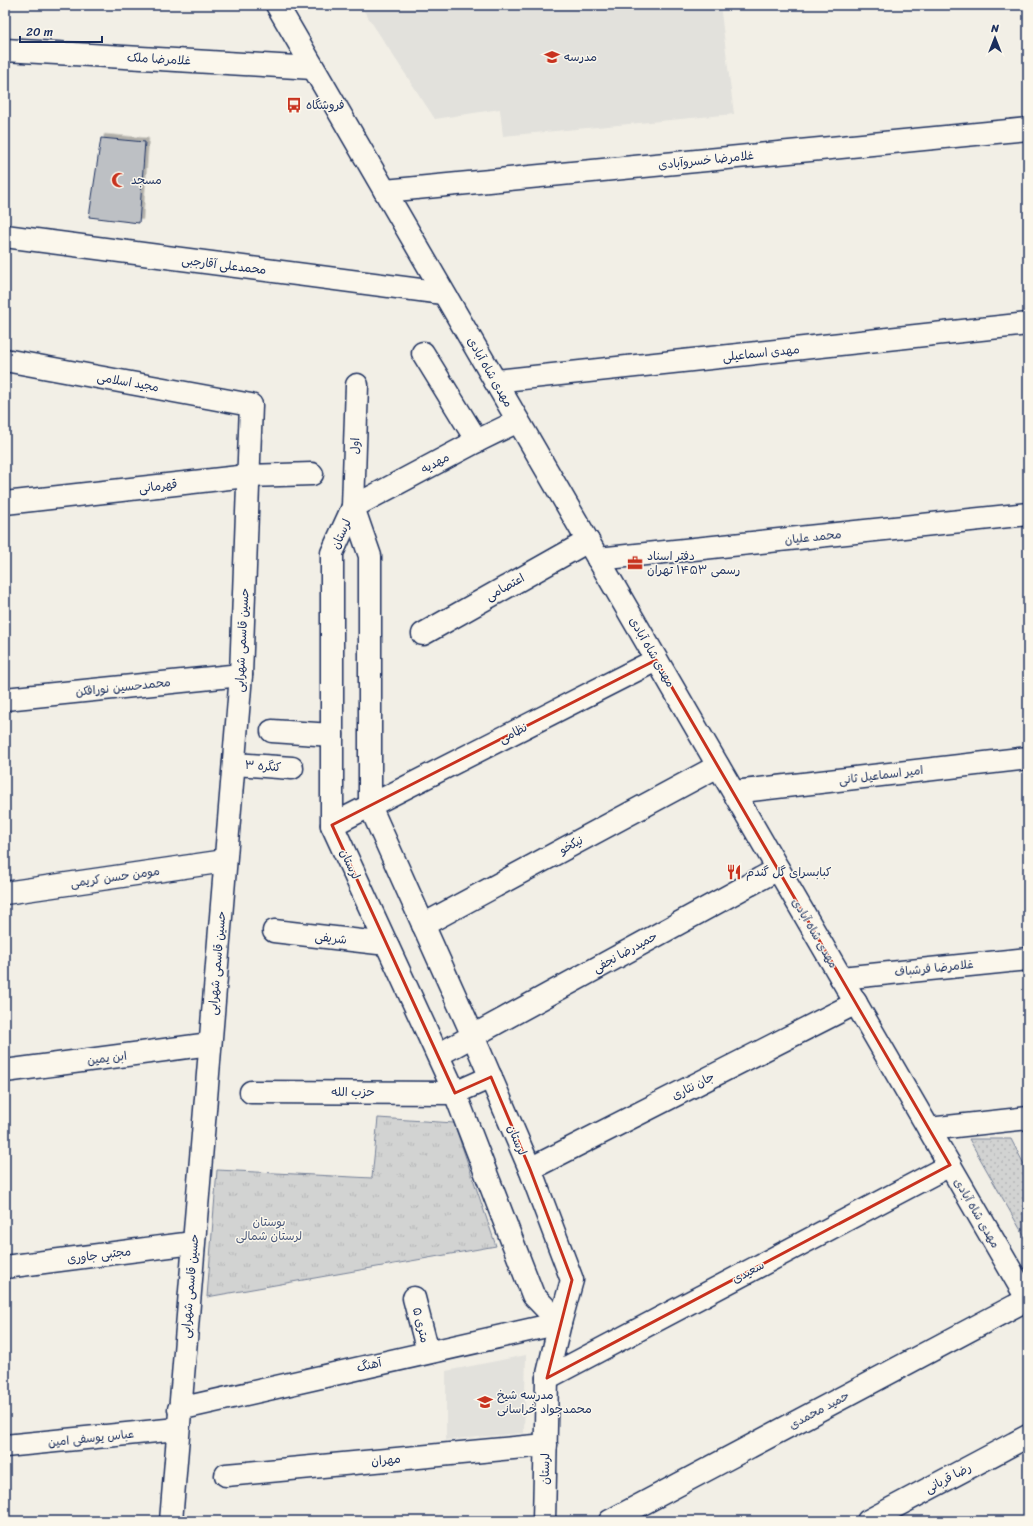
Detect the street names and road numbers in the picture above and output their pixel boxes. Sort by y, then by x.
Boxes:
street label: غلامرضا ملک [126,46,192,72]
street label: غلامرضا خسروآبادی [657,144,755,176]
street label: محمدعلی آقارجبی [180,249,268,281]
street label: مهدی شاه آبادی [461,332,519,412]
street label: مهدی اسماعیلی [721,338,801,368]
street label: مجید اسلامی [95,366,161,398]
street label: اول [344,437,366,455]
street label: مهدیه [417,446,453,480]
street label: قهرمانی [138,473,178,499]
street label: لرستان [325,515,357,553]
street label: محمد علیان [784,523,842,551]
street label: اعتصامی [481,567,529,607]
street label: حسین قاسمی شهرابی [228,587,256,693]
street label: مهدی شاه آبادی [623,612,681,692]
street label: محمدحسین نورافکن [74,671,172,703]
street label: نظامی [495,716,531,750]
street label: کنگره ۳ [244,754,282,778]
street label: امیر اسماعیل ثانی [838,759,924,791]
street label: نیکخو [554,829,587,861]
street label: لرستان [333,845,367,883]
street label: مومن حسن کریمی [69,860,161,894]
street label: مهدی شاه آبادی [786,893,844,973]
street label: حسین قاسمی شهرابی [201,910,233,1016]
street label: شریفی [314,925,348,951]
street label: حمیدرضا نجفی [588,925,662,979]
street label: غلامرضا فرشباف [893,953,975,983]
street label: ابن یمین [86,1045,128,1071]
street label: جان نثاری [667,1066,719,1106]
street label: حزب الله [331,1081,375,1103]
street label: لرستان [501,1121,533,1159]
street label: مهدی شاه آبادی [948,1173,1006,1253]
street label: حسین قاسمی شهرابی [174,1233,206,1339]
street label: مجتبی جاوری [66,1240,132,1270]
street label: سعیدی [728,1254,768,1290]
street label: ۵ متری [406,1305,436,1345]
street label: آهنگ [354,1351,385,1379]
street label: حمید محمدی [784,1385,854,1435]
street label: عباس یوسفی امین [47,1423,135,1453]
street label: مهران [370,1448,402,1472]
street label: لرستان [534,1453,556,1485]
street label: رضا قربانی [921,1457,975,1499]

